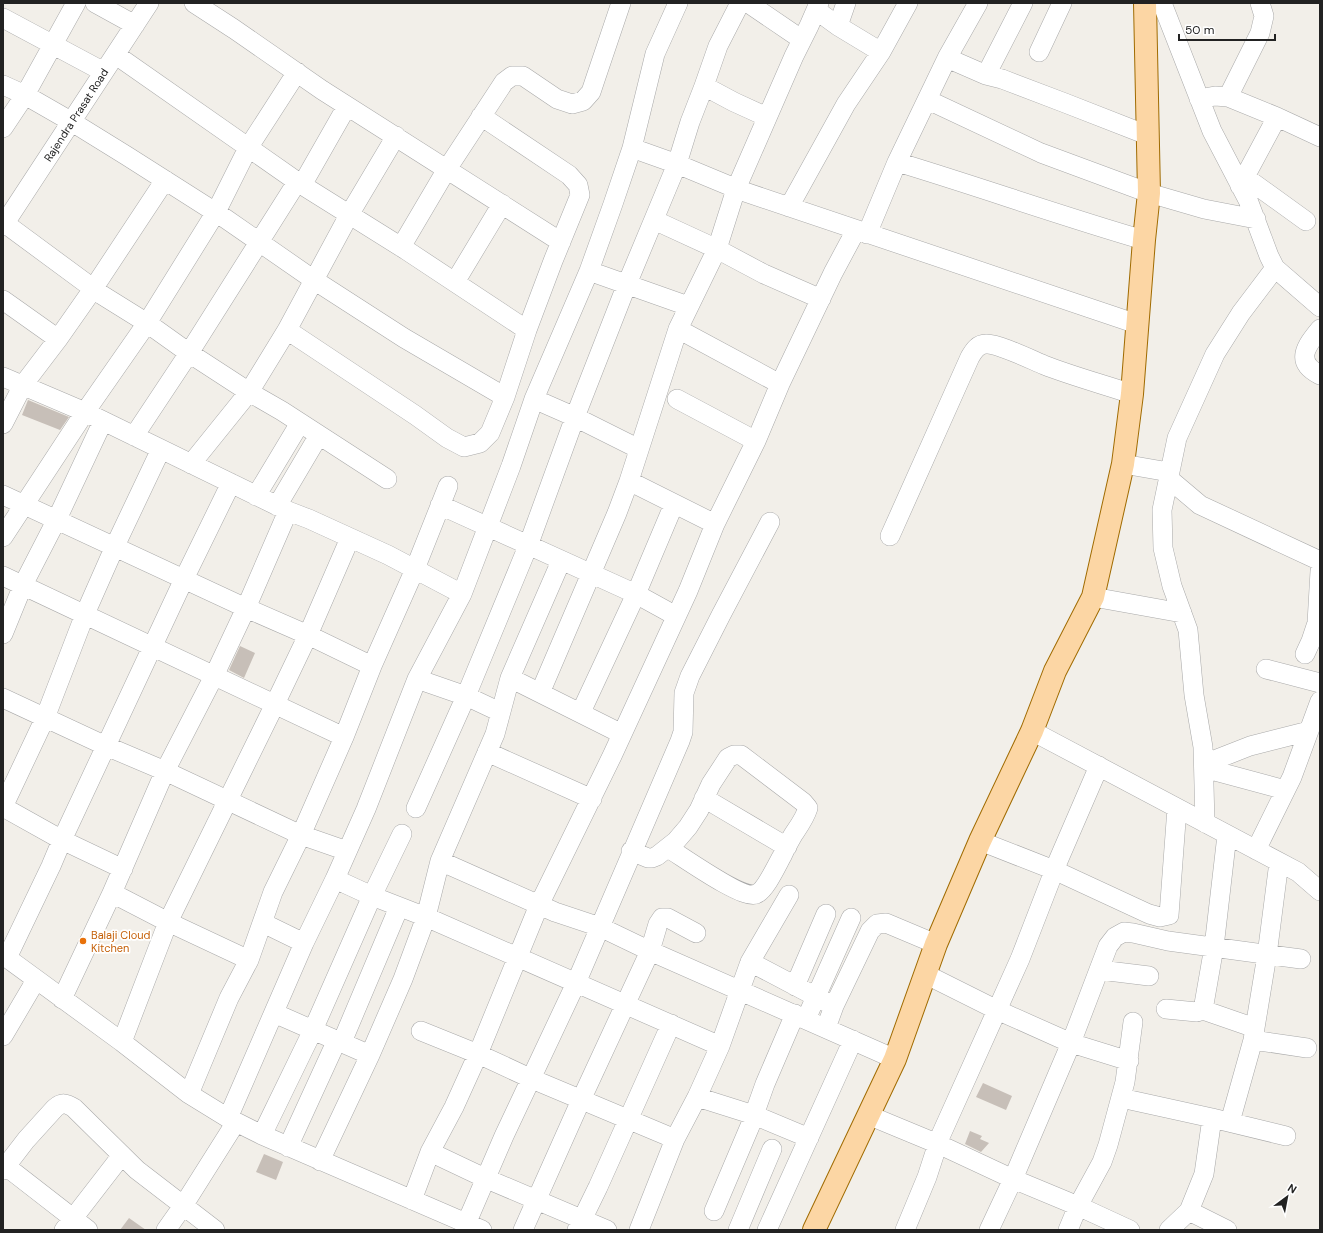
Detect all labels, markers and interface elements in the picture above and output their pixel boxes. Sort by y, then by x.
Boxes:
scale bar [1179,16,1275,42]
text: 50 m [1185,22,1214,38]
street label: Rajendra Prasat Road [41,66,111,164]
place label: Balaji Cloud Kitchen [91,928,150,955]
marker: Balaji Cloud Kitchen [78,936,88,946]
north arrow [1267,1177,1307,1217]
text: N [1285,1180,1299,1197]

